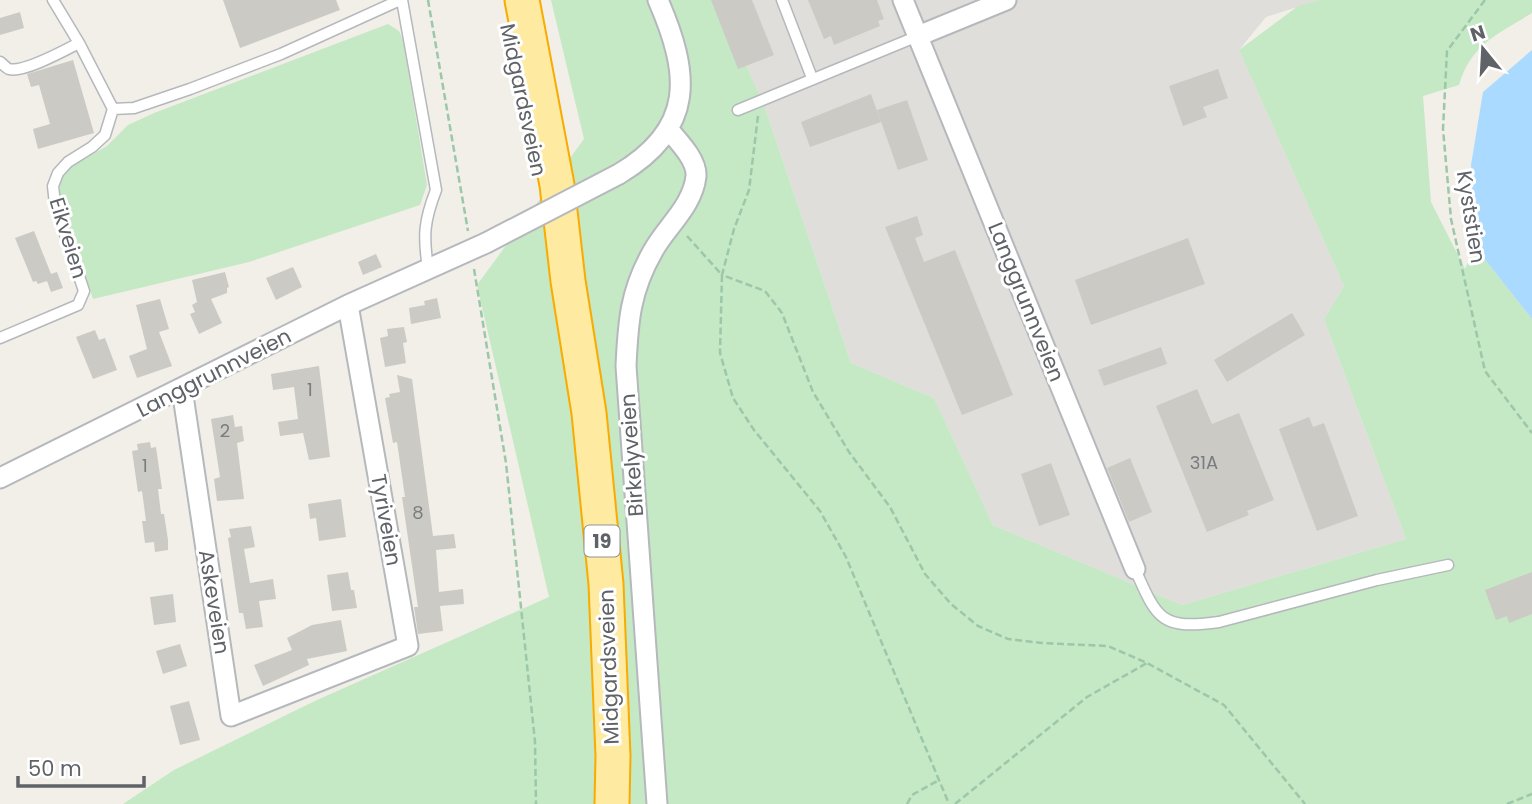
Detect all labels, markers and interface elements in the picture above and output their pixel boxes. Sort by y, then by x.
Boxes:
north arrow [1448,14,1518,84]
text: N [1467,18,1489,48]
street label: Midgardsveien [493,21,554,179]
street label: Kyststien [1450,169,1493,265]
street label: Eikveien [42,194,95,282]
street label: Langgrunnveien [981,218,1072,386]
street label: Langgrunnveien [132,321,296,424]
house number: 1 [307,377,313,402]
street label: Birkelyveien [613,393,650,517]
house number: 2 [220,418,230,443]
house number: 31A [1190,450,1218,475]
house number: 1 [142,453,148,478]
street label: Tyriveien [364,472,409,568]
house number: 8 [412,500,424,525]
road number: 19 [584,526,620,556]
street label: Askeveien [192,548,237,656]
street label: Midgardsveien [591,589,626,745]
scale bar [18,744,144,788]
text: 50 m [28,754,82,783]

